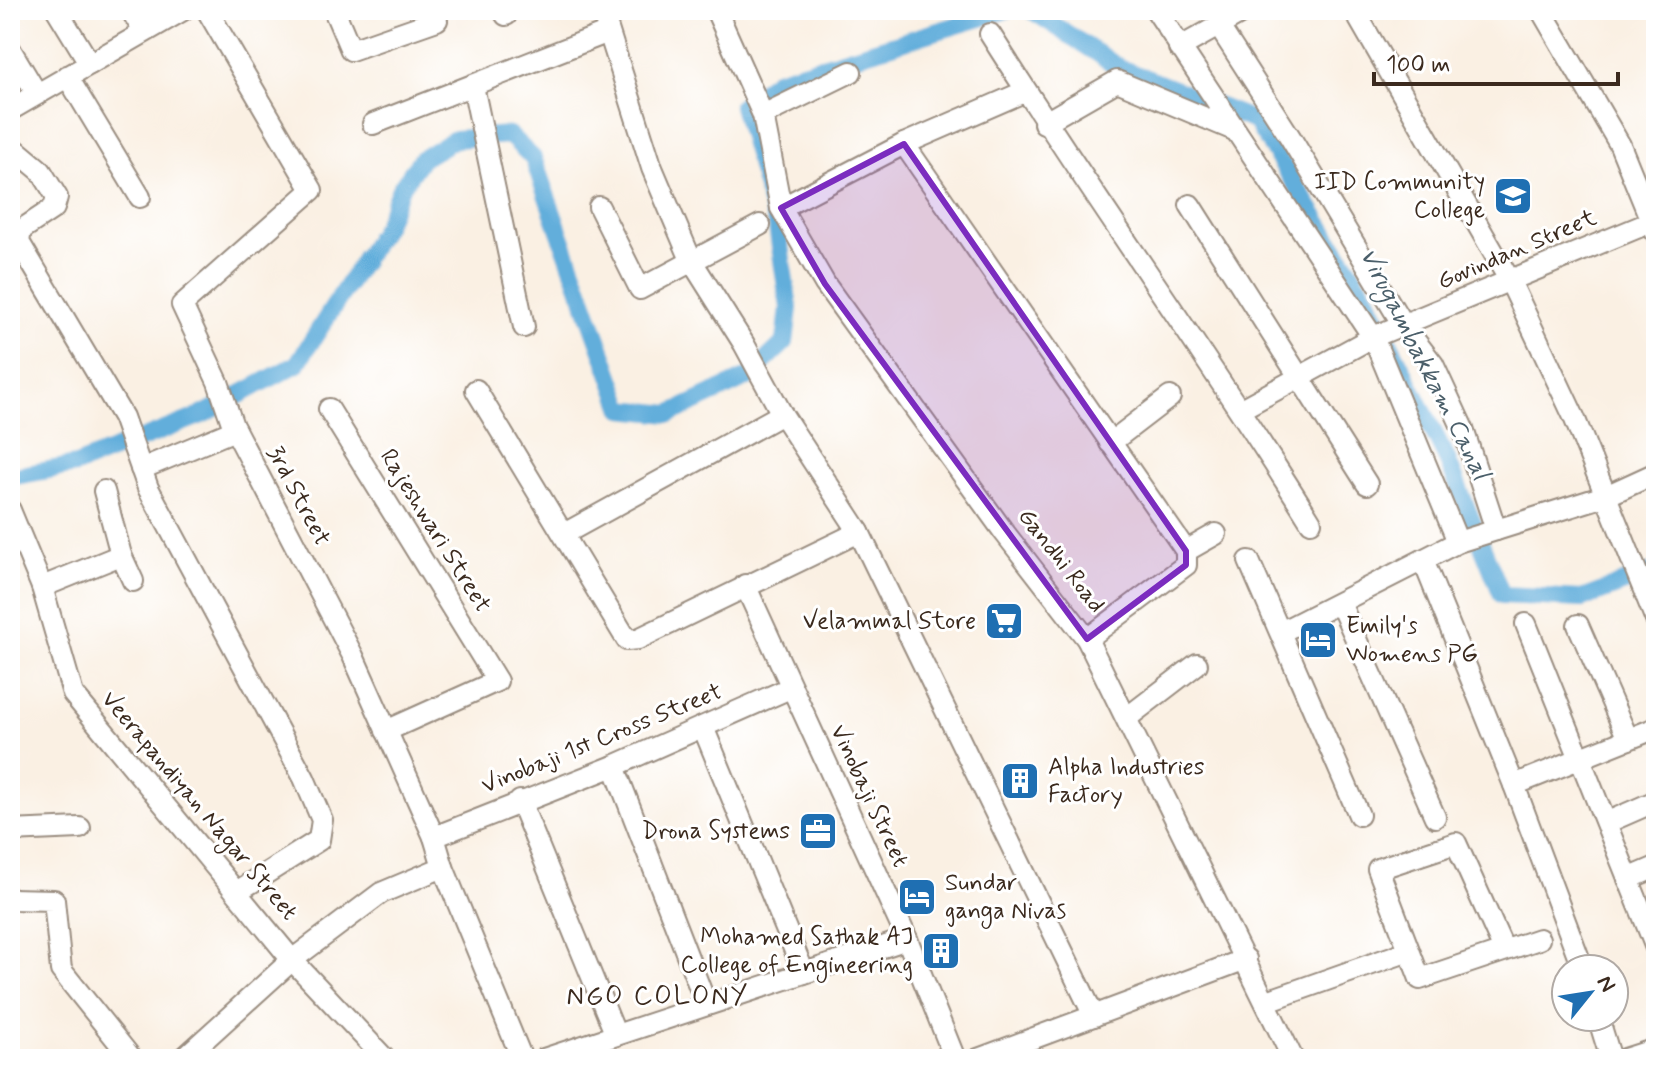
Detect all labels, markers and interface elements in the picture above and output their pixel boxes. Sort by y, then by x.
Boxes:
scale bar [1374,36,1618,86]
text: 100 m [1386,50,1450,81]
place label: IID Community College [1314,167,1485,226]
school or university icon: IID Community College [1492,175,1534,217]
street label: Govindan Street [1433,203,1601,297]
water label: Virugambakkam Canal [1349,242,1498,489]
street label: 3rd Street [259,441,337,551]
street label: Rajeshwari Street [372,443,498,619]
street label: Gandhi Road [1010,502,1112,620]
supermarket icon: Velammal Store [983,600,1025,642]
place label: Velammal Store [803,606,976,637]
place label: Emily's Womens PG [1346,611,1478,670]
hotel icon: Emily's Womens PG [1297,619,1339,661]
street label: Vinobaji 1st Cross Street [477,676,727,802]
street label: Veerapandiyan Nagar Street [92,685,304,929]
street label: Vinobaji Street [822,720,916,872]
place label: Alpha Industries Factory [1048,752,1205,811]
building icon: Alpha Industries Factory [999,760,1041,802]
office icon: Drona Systems [797,810,839,852]
place label: Drona Systems [642,816,790,847]
place label: Sundar ganga Nivas [945,868,1066,929]
hotel icon: Sundar ganga Nivas [896,876,938,918]
place label: Mohamed Sathak AJ College of Engineering [681,922,913,983]
building icon: Mohamed Sathak AJ College of Engineering [920,930,962,972]
north arrow [1550,953,1630,1033]
text: N [1590,971,1621,997]
district label: NGO COLONY [567,980,749,1014]

